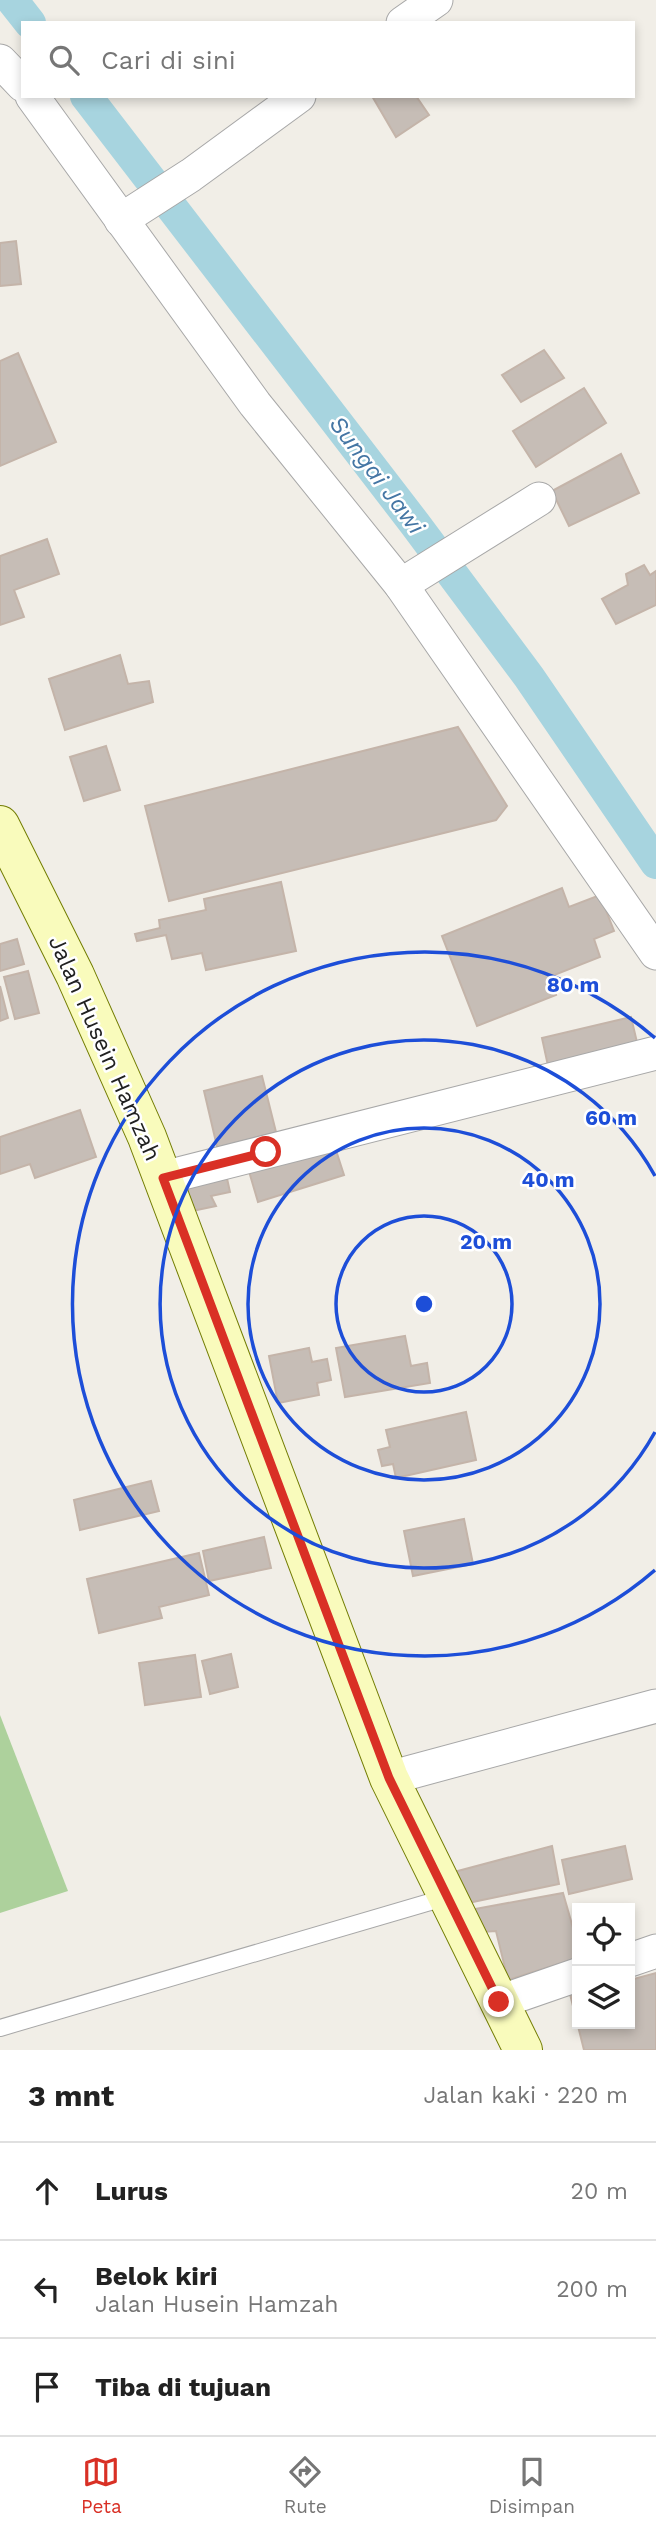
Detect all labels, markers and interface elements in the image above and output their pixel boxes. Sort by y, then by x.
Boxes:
search box [21,21,635,98]
icon: search [45,41,83,79]
text: Cari di sini [101,45,236,75]
water label: Sungai Jawi [324,411,431,540]
street label: Jalan Husein Hamzah [43,932,166,1165]
text: 80 m [547,972,599,997]
text: 60 m [585,1105,637,1130]
route start [250,1136,281,1167]
text: 40 m [522,1167,574,1192]
text: 20 m [460,1229,512,1254]
centre of rings [412,1292,436,1316]
map controls [572,1903,635,2029]
button: locate [572,1903,635,1966]
button: layers [572,1966,635,2029]
route end [483,1986,514,2017]
text: 3 mnt [28,2078,114,2113]
text: Jalan kaki · 220 m [423,2082,628,2109]
icon: ahead [28,2172,66,2210]
text: Lurus [95,2176,168,2206]
text: 20 m [571,2178,628,2205]
text: Belok kiri [95,2261,218,2291]
icon: left [28,2270,66,2308]
text: 200 m [556,2276,628,2303]
text: Jalan Husein Hamzah [95,2291,338,2318]
icon: arrive [28,2368,66,2406]
text: Tiba di tujuan [95,2372,271,2402]
tab: Peta [81,2453,122,2518]
tab: Rute [284,2453,327,2518]
tab: Disimpan [489,2453,575,2518]

